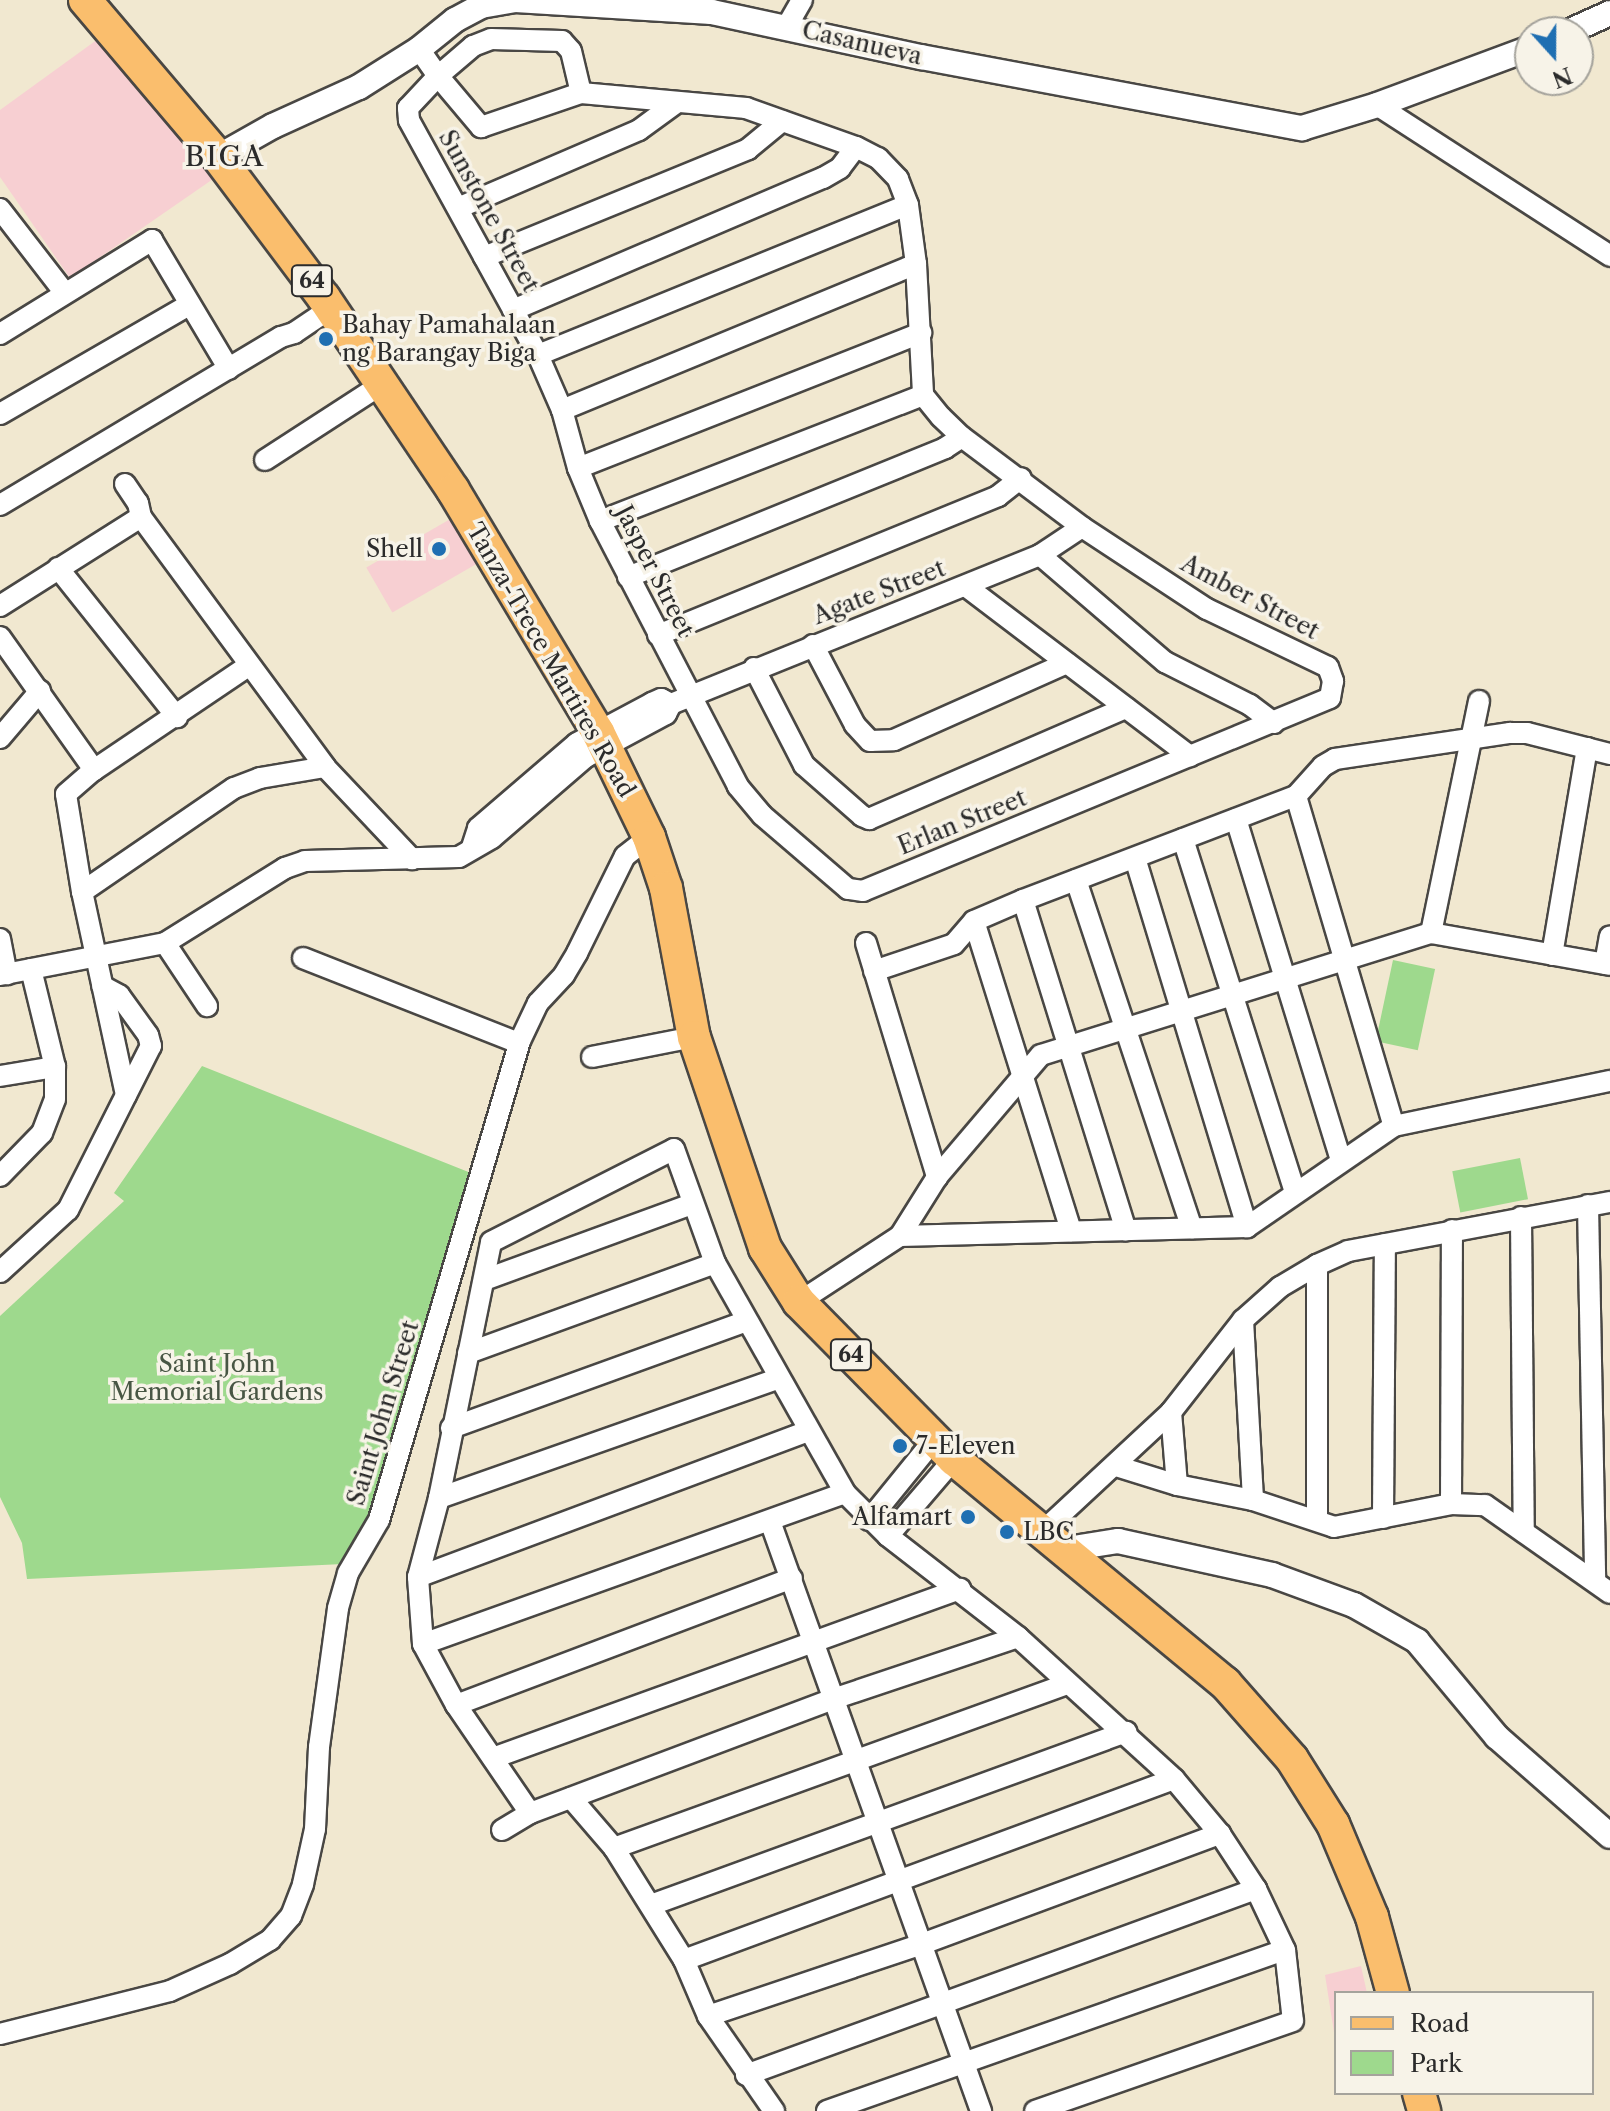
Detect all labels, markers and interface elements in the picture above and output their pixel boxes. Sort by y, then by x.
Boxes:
street label: Casanueva [799,15,925,71]
north arrow [1514,16,1594,96]
text: N [1548,61,1576,93]
street label: Sunstone Street [433,125,545,297]
district label: BIGA [185,139,265,173]
road number: 64 [290,263,334,299]
place label: Bahay Pamahalaan ng Barangay Biga [342,311,557,367]
marker: Bahay Pamahalaan ng Barangay Biga [317,330,335,348]
street label: Jasper Street [609,500,701,642]
street label: Tanza-Trece Martires Road [461,518,641,802]
place label: Shell [366,535,423,563]
marker: Shell [430,540,448,558]
street label: Amber Street [1176,548,1324,646]
street label: Agate Street [809,554,949,630]
street label: Erlan Street [894,783,1030,861]
street label: Saint John Street [341,1317,425,1509]
road number: 64 [829,1337,873,1373]
park label: Saint John Memorial Gardens [110,1350,324,1406]
place label: 7-Eleven [916,1432,1015,1460]
marker: 7-Eleven [891,1437,909,1455]
place label: Alfamart [852,1503,952,1531]
marker: Alfamart [959,1508,977,1526]
place label: LBC [1023,1518,1074,1546]
marker: LBC [998,1523,1016,1541]
legend [1334,1991,1594,2095]
text: Road [1410,2009,1469,2038]
text: Park [1410,2049,1462,2078]

